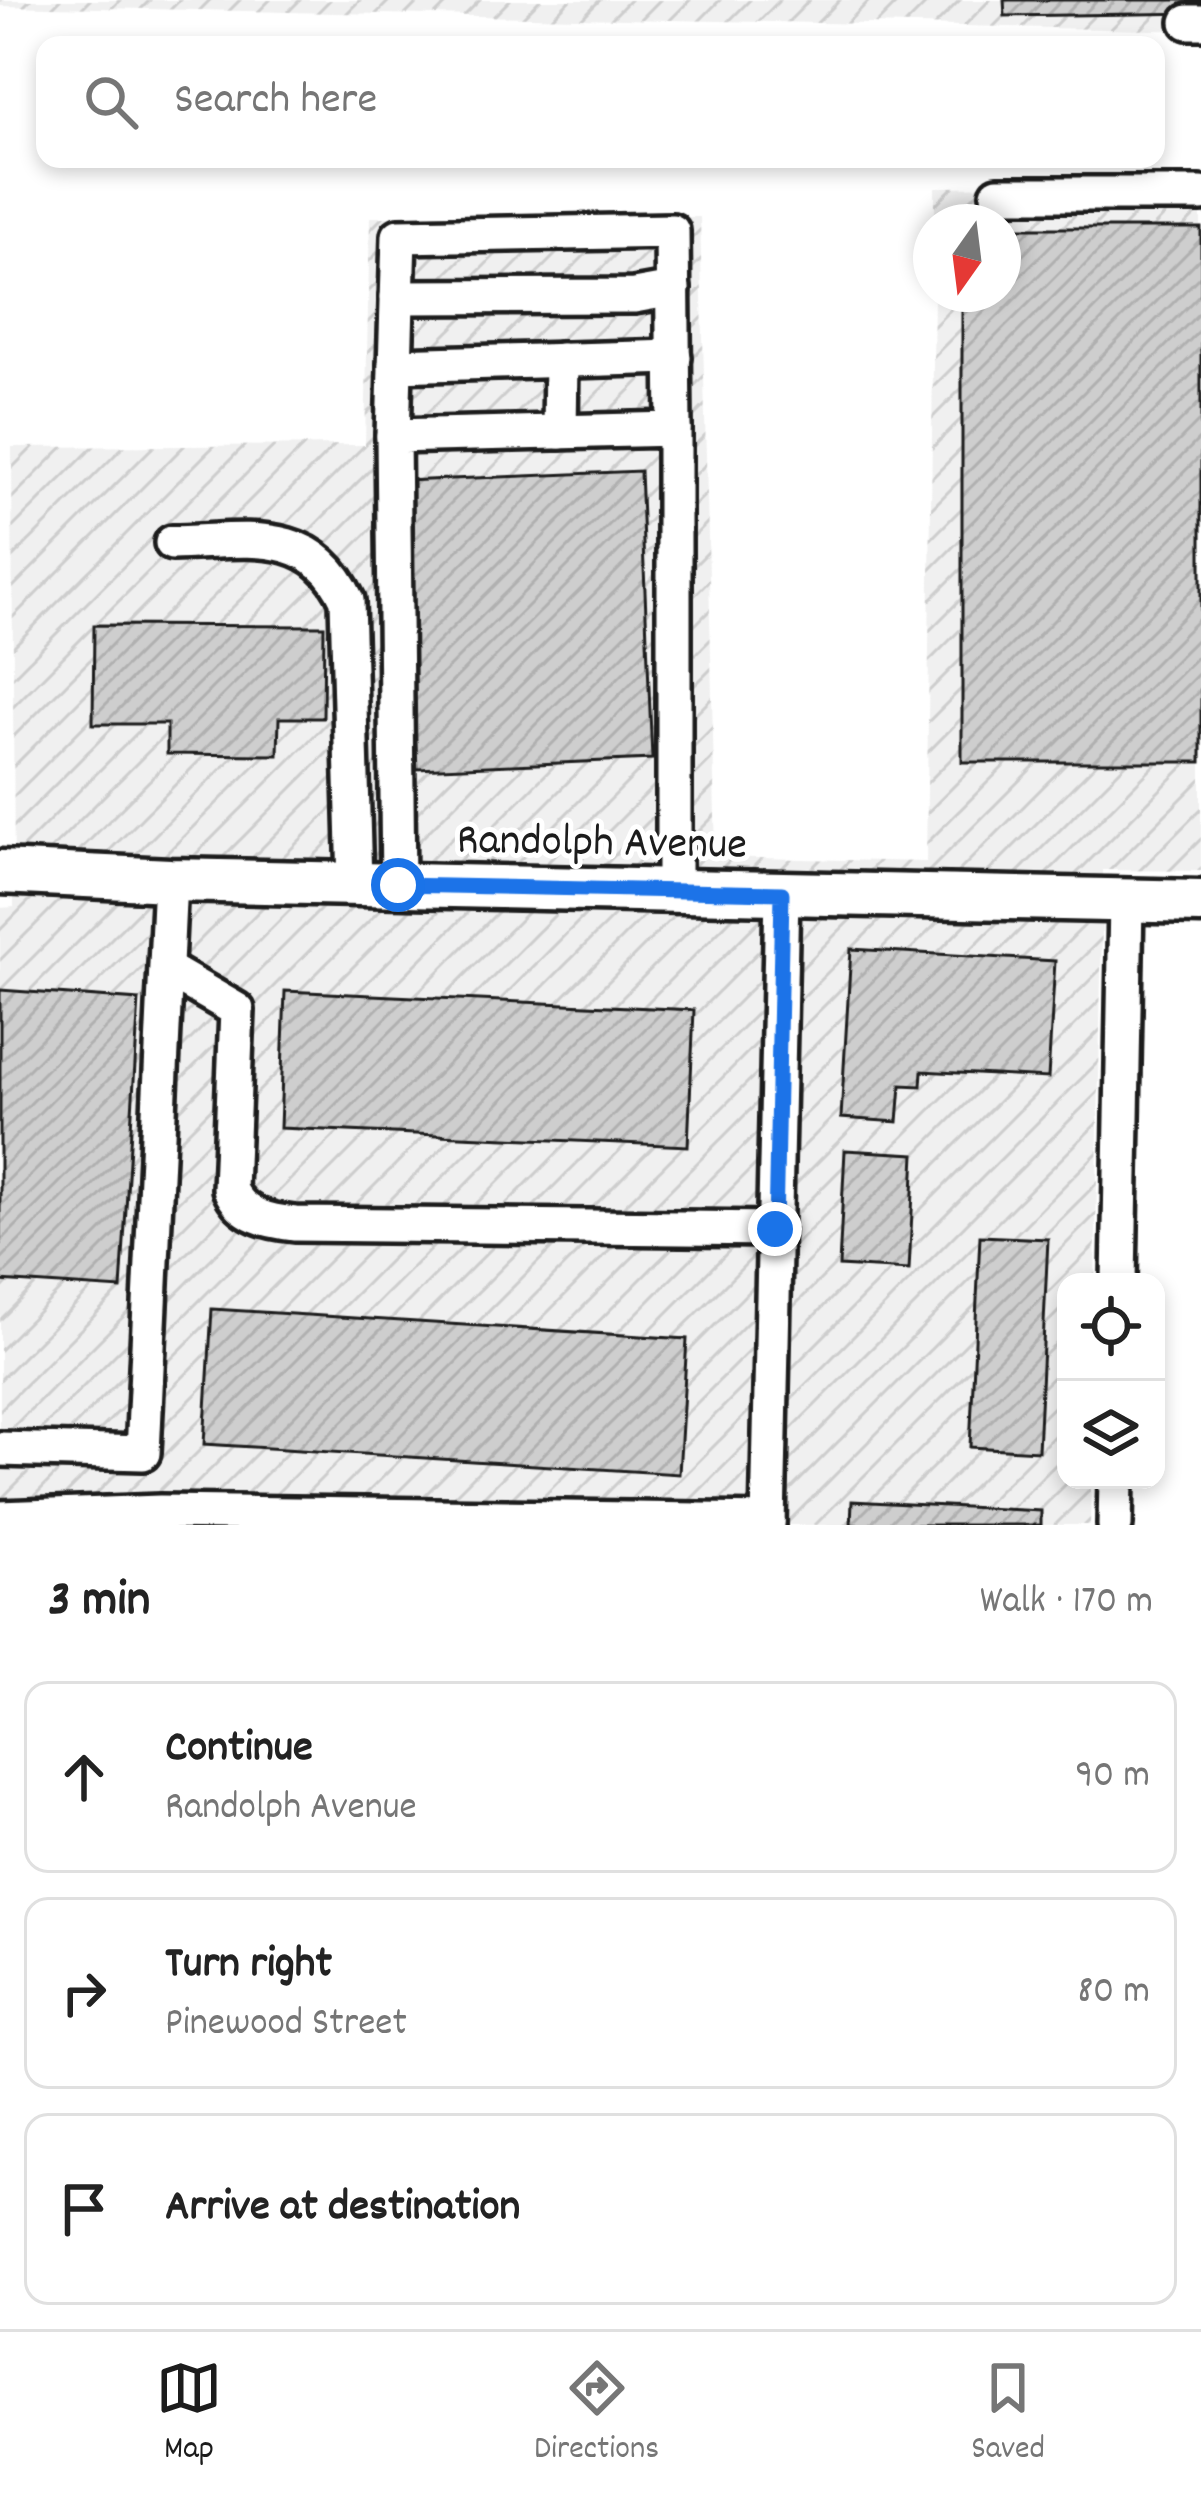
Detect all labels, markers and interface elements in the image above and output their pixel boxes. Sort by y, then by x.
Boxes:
search box [36,36,1165,168]
icon: search [78,69,144,135]
text: Search here [174,70,377,134]
north arrow [913,204,1021,312]
street label: Randolph Avenue [456,810,748,880]
route start [371,858,425,912]
route end [748,1202,802,1256]
map controls [1057,1273,1165,1489]
button: locate [1057,1273,1165,1381]
button: layers [1057,1381,1165,1489]
text: 3 min [48,1567,150,1639]
text: Walk · 170 m [980,1576,1153,1631]
text: Continue [165,1718,313,1782]
icon: ahead [51,1744,117,1810]
text: 90 m [1075,1750,1150,1805]
text: Randolph Avenue [165,1782,417,1837]
text: Turn right [165,1934,332,1998]
icon: right [51,1960,117,2026]
text: 80 m [1077,1966,1150,2021]
text: Pinewood Street [165,1998,407,2053]
icon: arrive [51,2176,117,2242]
text: Arrive at destination [165,2177,520,2241]
tab: Map [156,2355,222,2474]
tab: Directions [534,2355,659,2474]
tab: Saved [971,2355,1045,2474]

